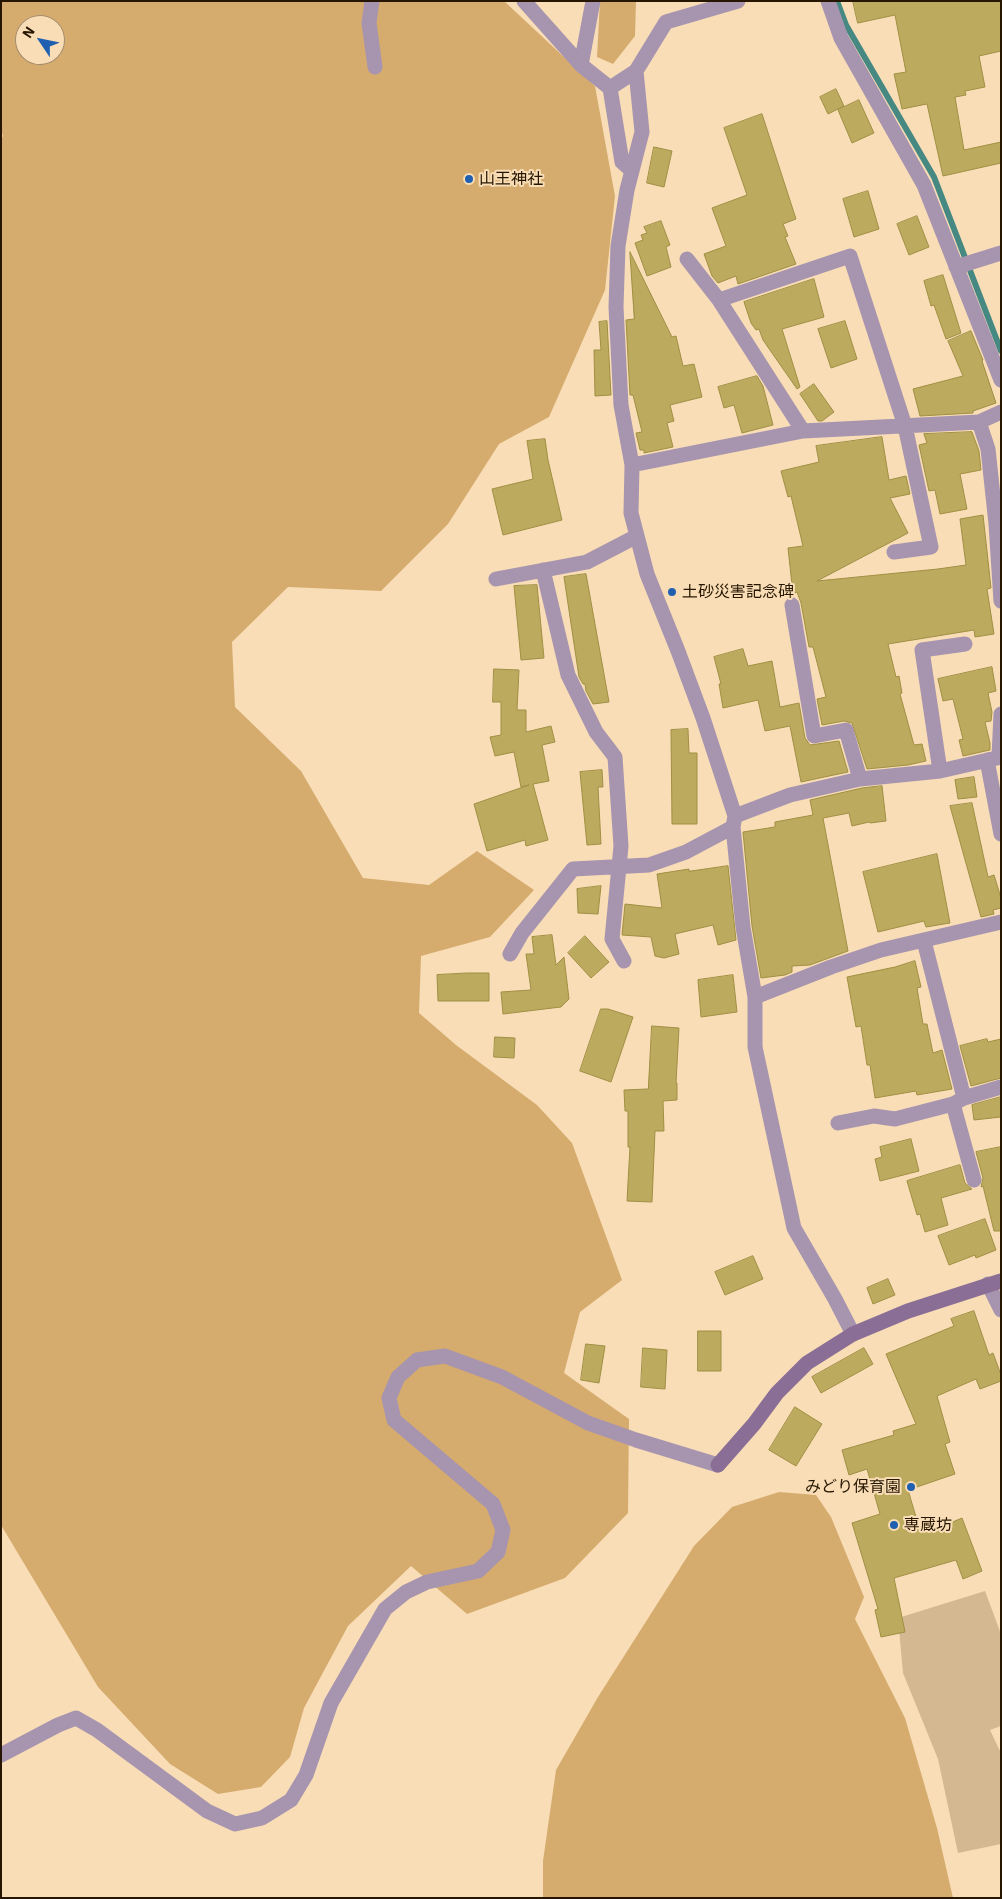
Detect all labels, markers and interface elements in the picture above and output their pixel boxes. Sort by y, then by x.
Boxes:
north arrow [15,15,65,65]
text: N [18,23,39,41]
place label: 山王神社 [479,169,543,189]
marker: 山王神社 [463,173,475,185]
place label: 土砂災害記念碑 [682,582,794,602]
marker: 土砂災害記念碑 [666,586,678,598]
place label: みどり保育園 [805,1477,901,1497]
marker: みどり保育園 [905,1481,917,1493]
place label: 専蔵坊 [904,1515,952,1535]
marker: 専蔵坊 [888,1519,900,1531]

